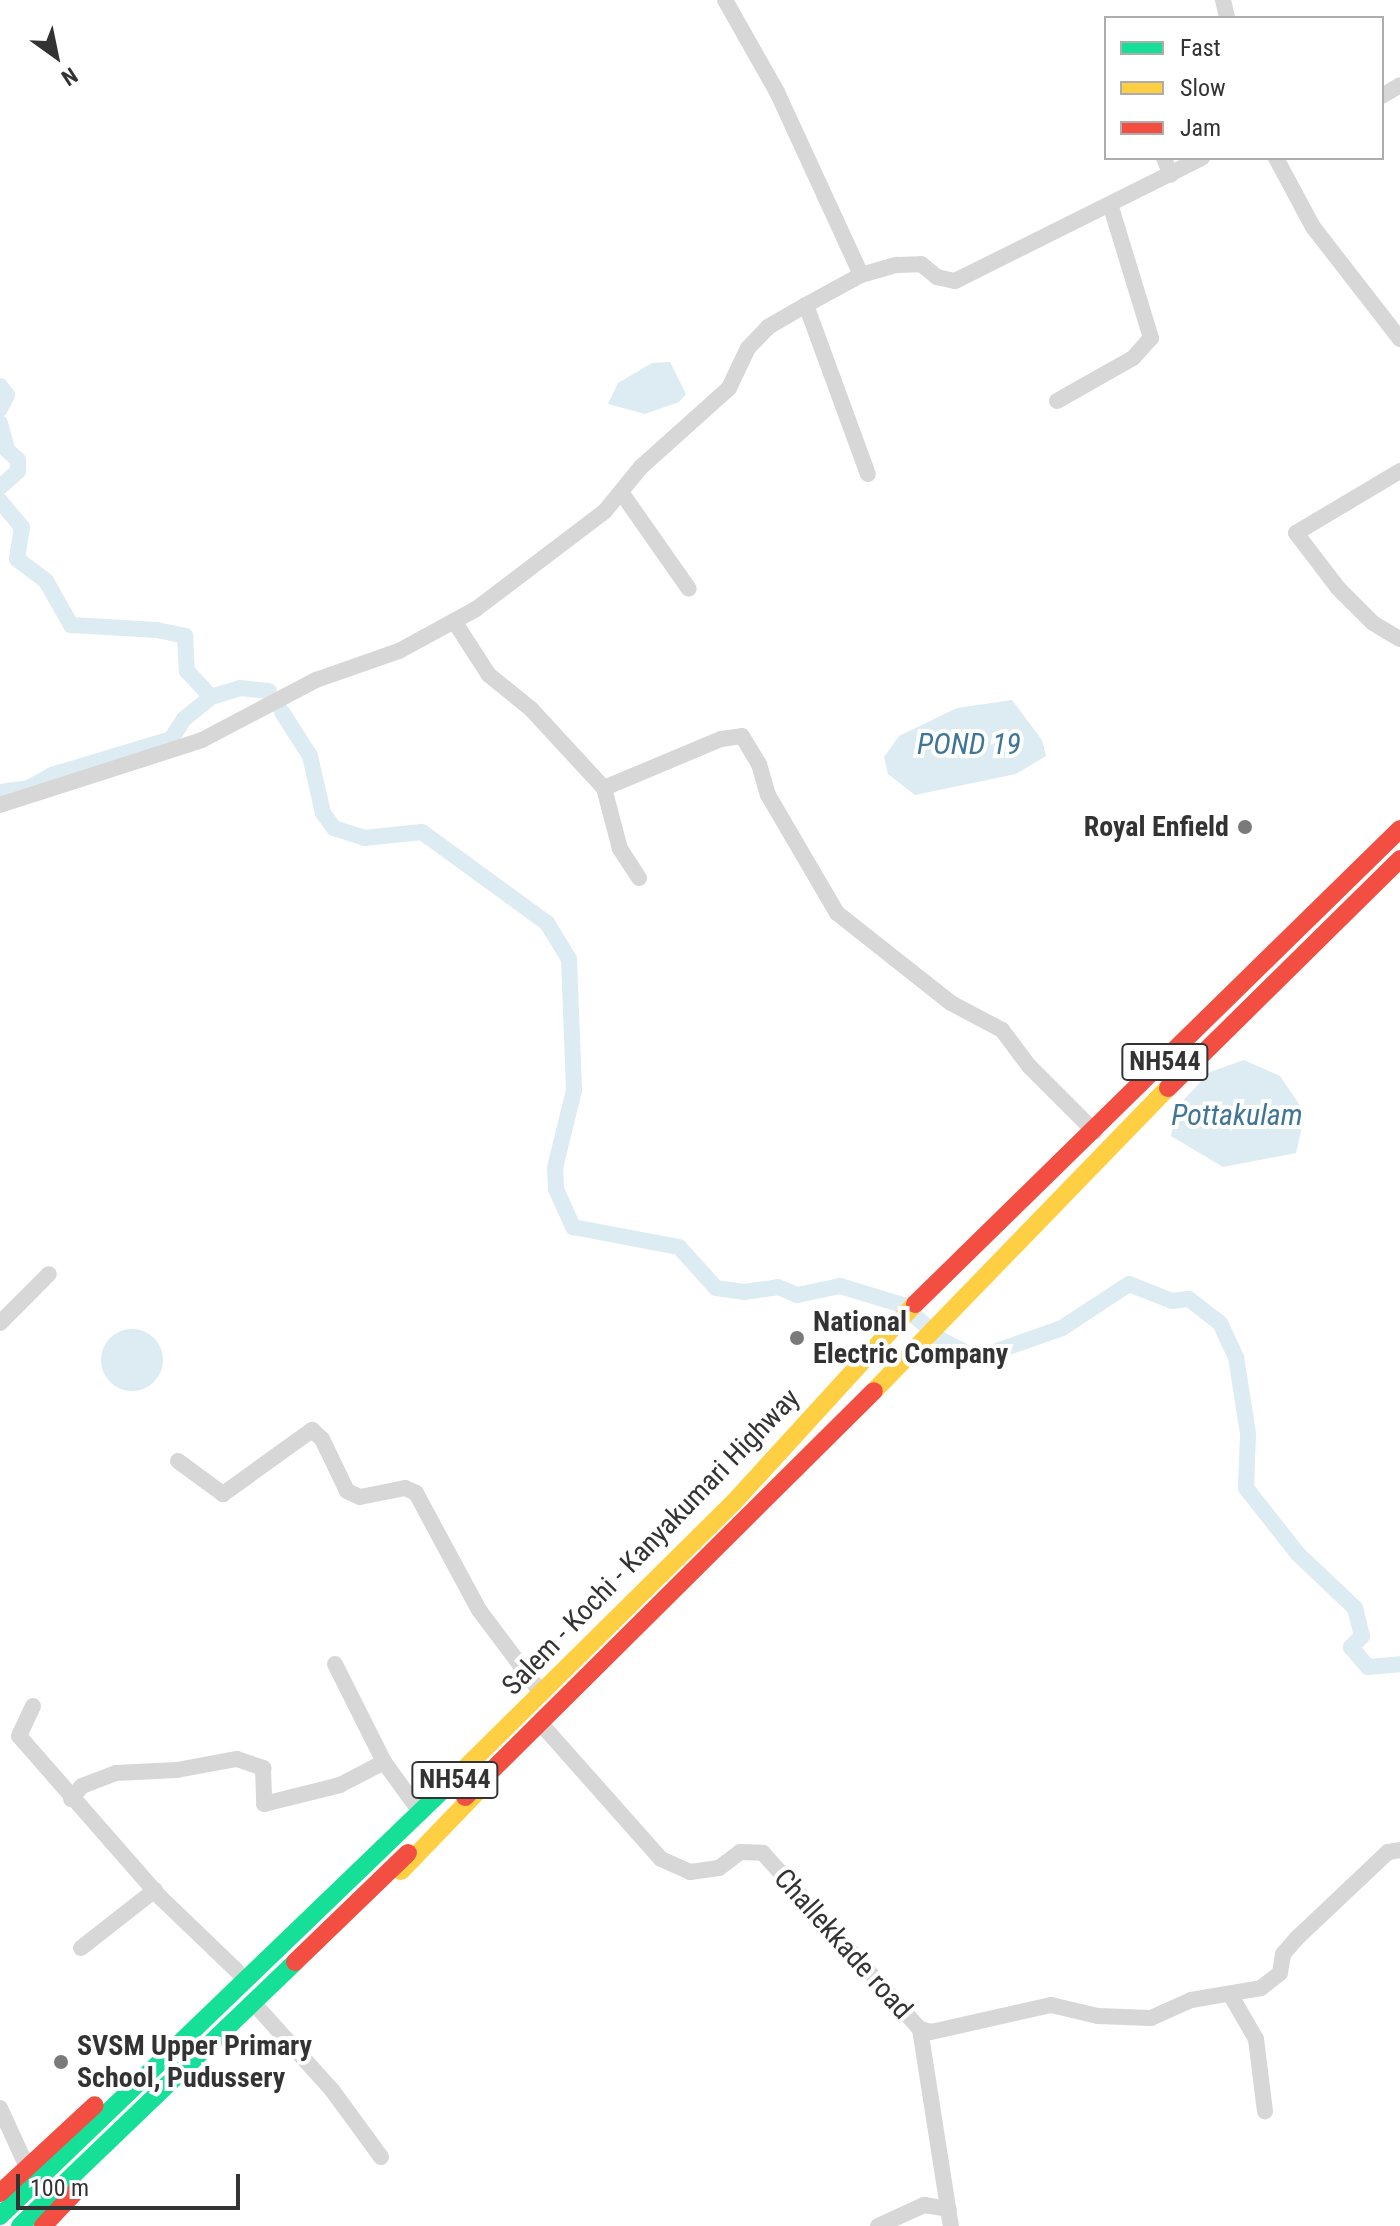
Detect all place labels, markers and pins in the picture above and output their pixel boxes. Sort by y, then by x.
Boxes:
place label: Royal Enfield [1084,810,1229,844]
marker: Royal Enfield [1236,818,1254,836]
place label: National Electric Company [813,1305,1008,1371]
marker: National Electric Company [788,1329,806,1347]
place label: SVSM Upper Primary School, Pudussery [77,2029,312,2095]
marker: SVSM Upper Primary School, Pudussery [52,2053,70,2071]

